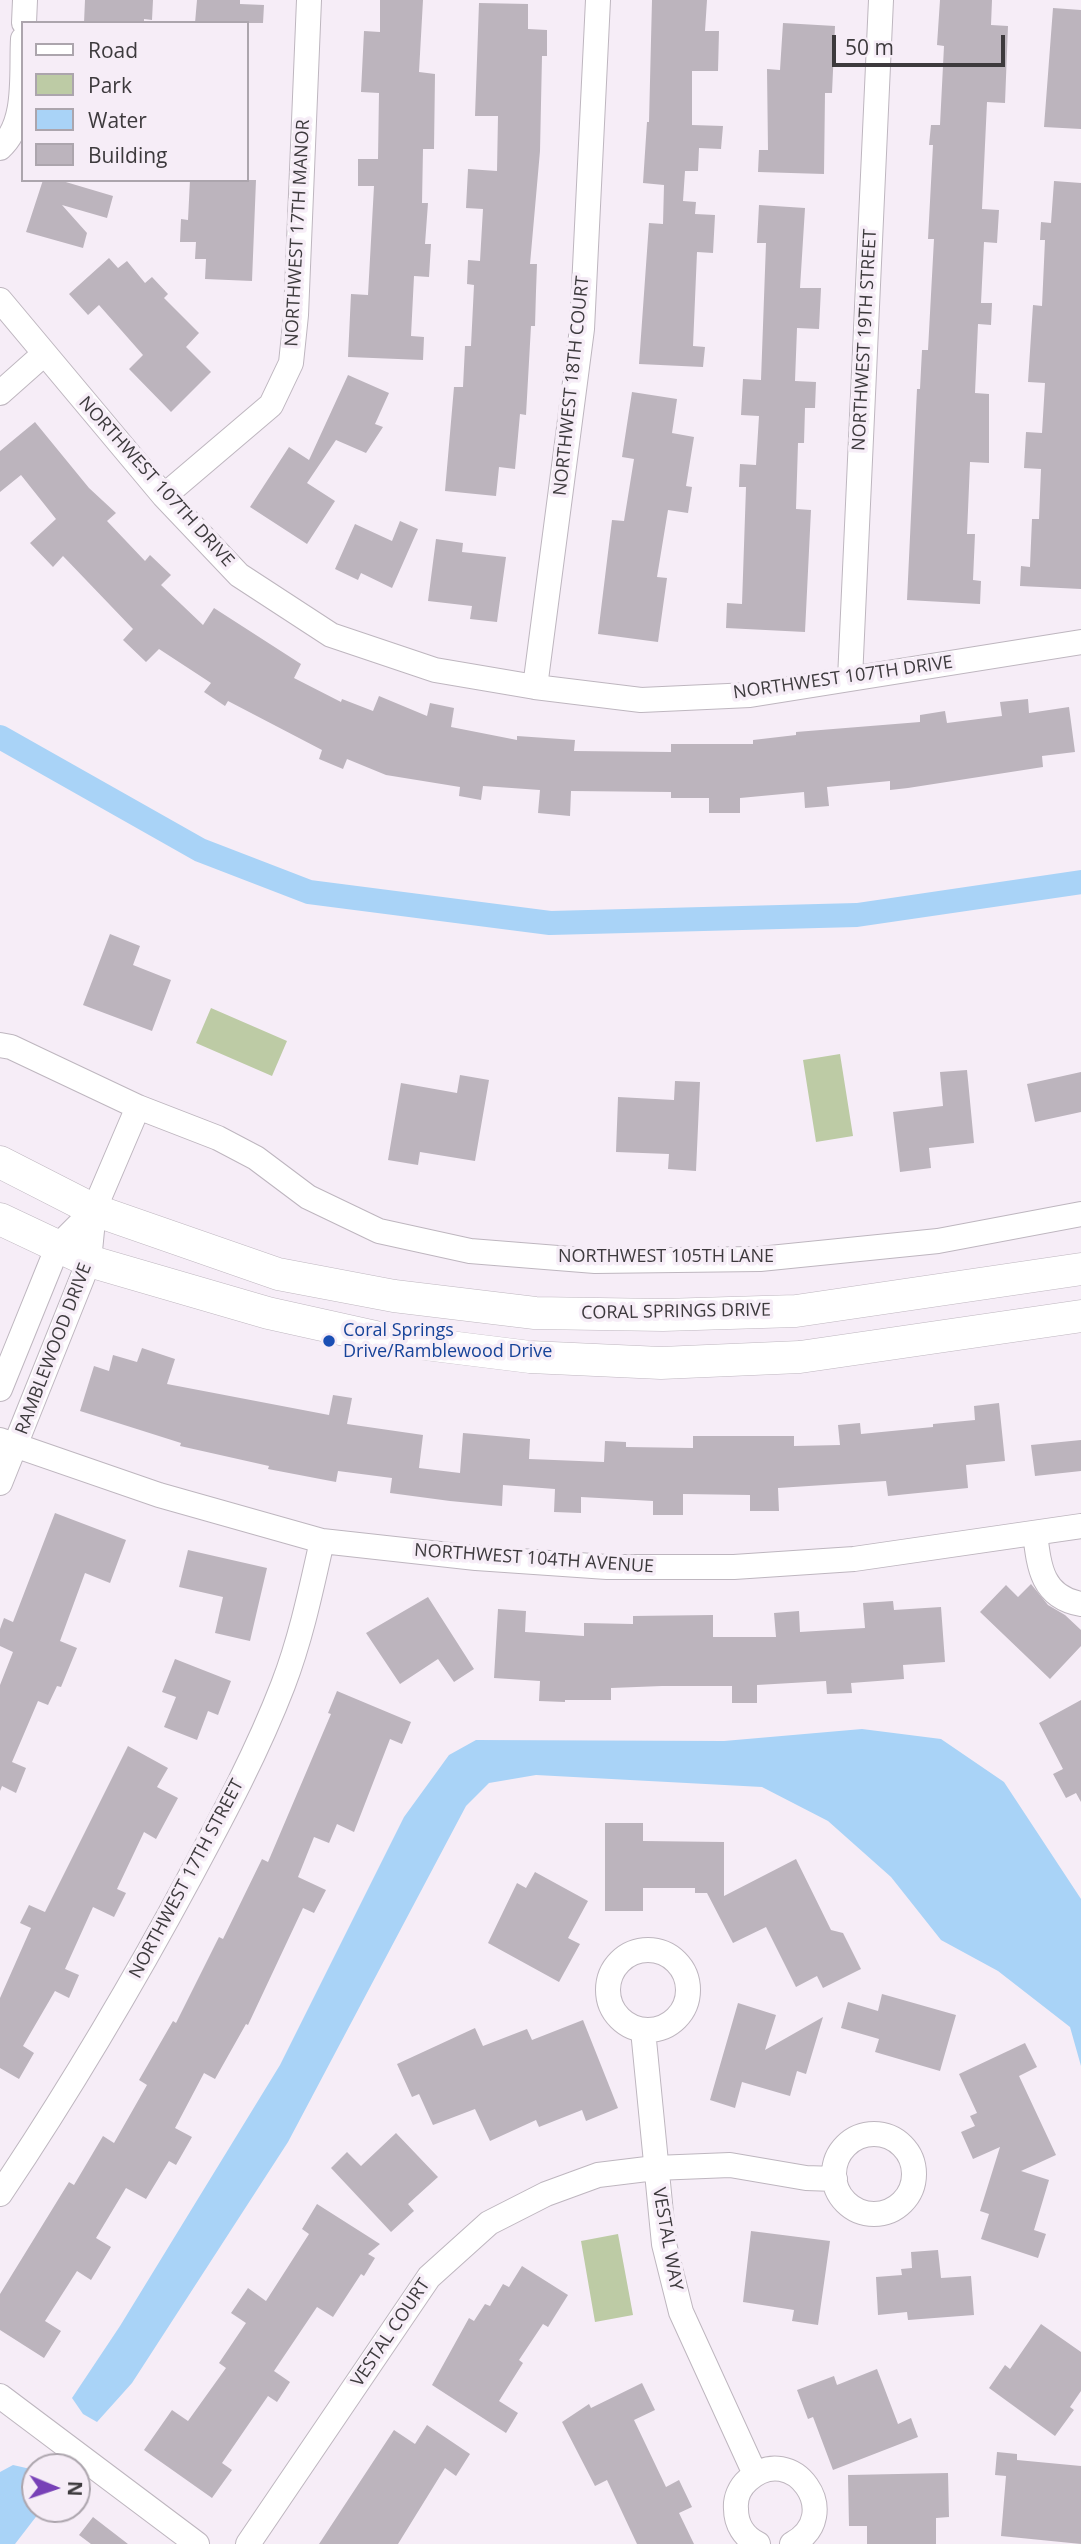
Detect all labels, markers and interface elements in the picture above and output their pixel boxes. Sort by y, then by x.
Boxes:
legend [21,21,248,182]
scale bar [836,21,1009,65]
text: 50 m [845,33,894,61]
text: Road [88,36,138,64]
text: Park [88,71,132,99]
text: Water [88,106,147,134]
street label: NORTHWEST 17TH MANOR [281,119,315,347]
text: Building [88,141,167,169]
street label: NORTHWEST 19TH STREET [848,228,882,452]
street label: NORTHWEST 18TH COURT [550,275,594,497]
street label: NORTHWEST 107TH DRIVE [74,392,238,572]
street label: NORTHWEST 107TH DRIVE [732,652,954,704]
street label: NORTHWEST 105TH LANE [558,1246,774,1268]
street label: RAMBLEWOOD DRIVE [11,1260,97,1438]
street label: CORAL SPRINGS DRIVE [581,1300,771,1324]
place label: Coral Springs Drive/Ramblewood Drive [343,1320,552,1362]
marker: Coral Springs Drive/Ramblewood Drive [321,1333,337,1349]
street label: NORTHWEST 104TH AVENUE [413,1540,655,1578]
street label: NORTHWEST 17TH STREET [125,1776,249,1982]
street label: VESTAL WAY [647,2186,687,2292]
street label: VESTAL COURT [347,2275,435,2391]
north arrow [21,2453,91,2523]
text: N [62,2480,88,2497]

